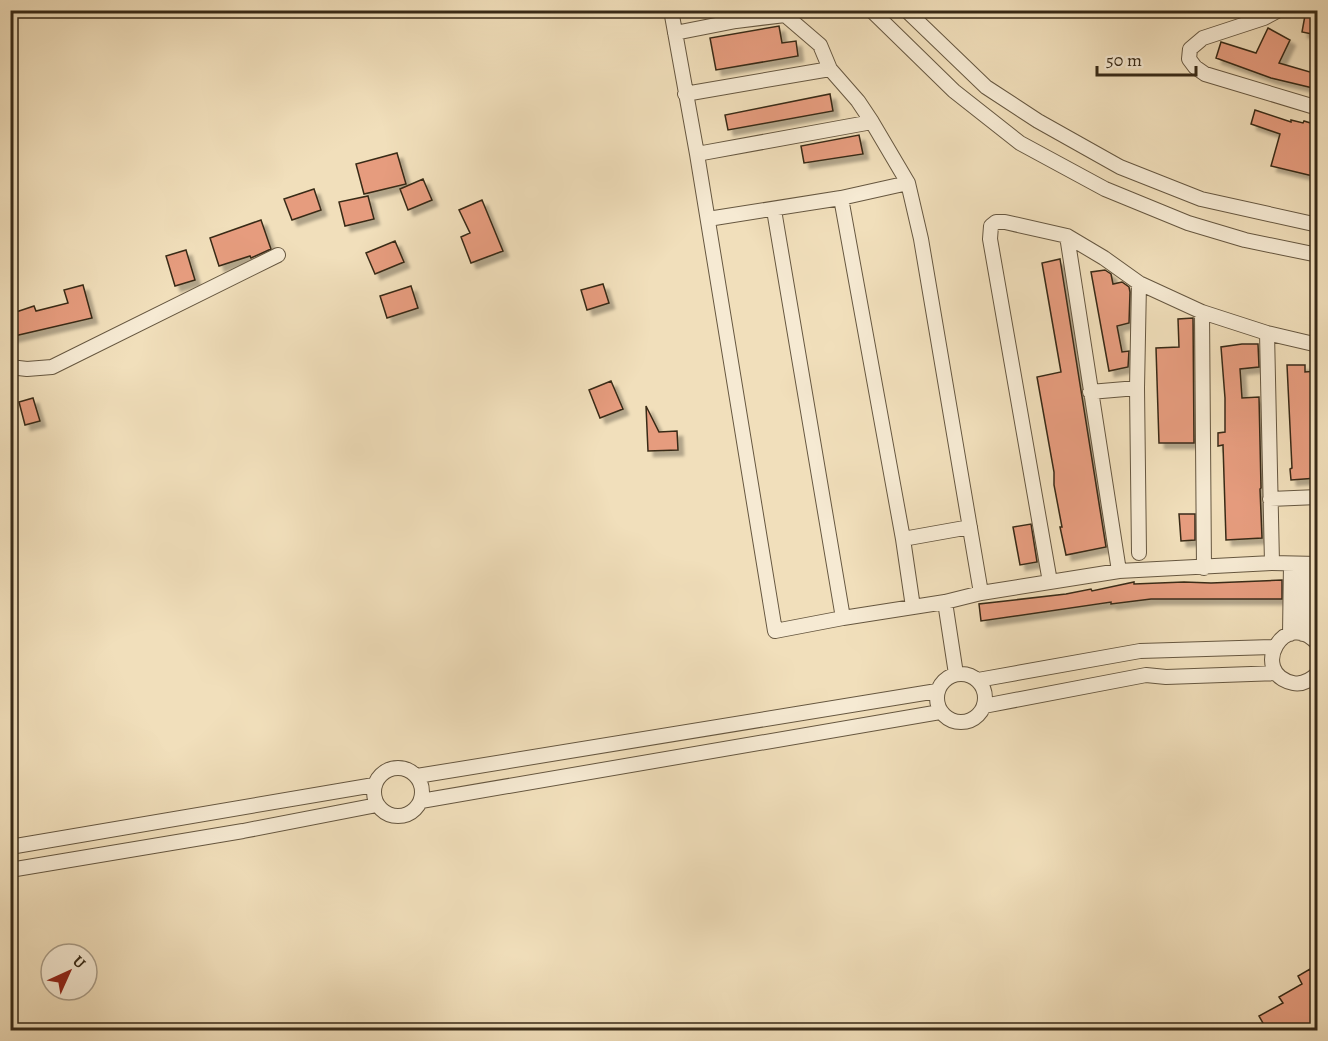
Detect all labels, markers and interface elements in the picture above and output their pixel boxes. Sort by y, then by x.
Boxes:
scale bar [1097,39,1196,77]
text: 50 m [1106,48,1142,72]
north arrow [39,942,99,1002]
text: U [67,951,91,974]

